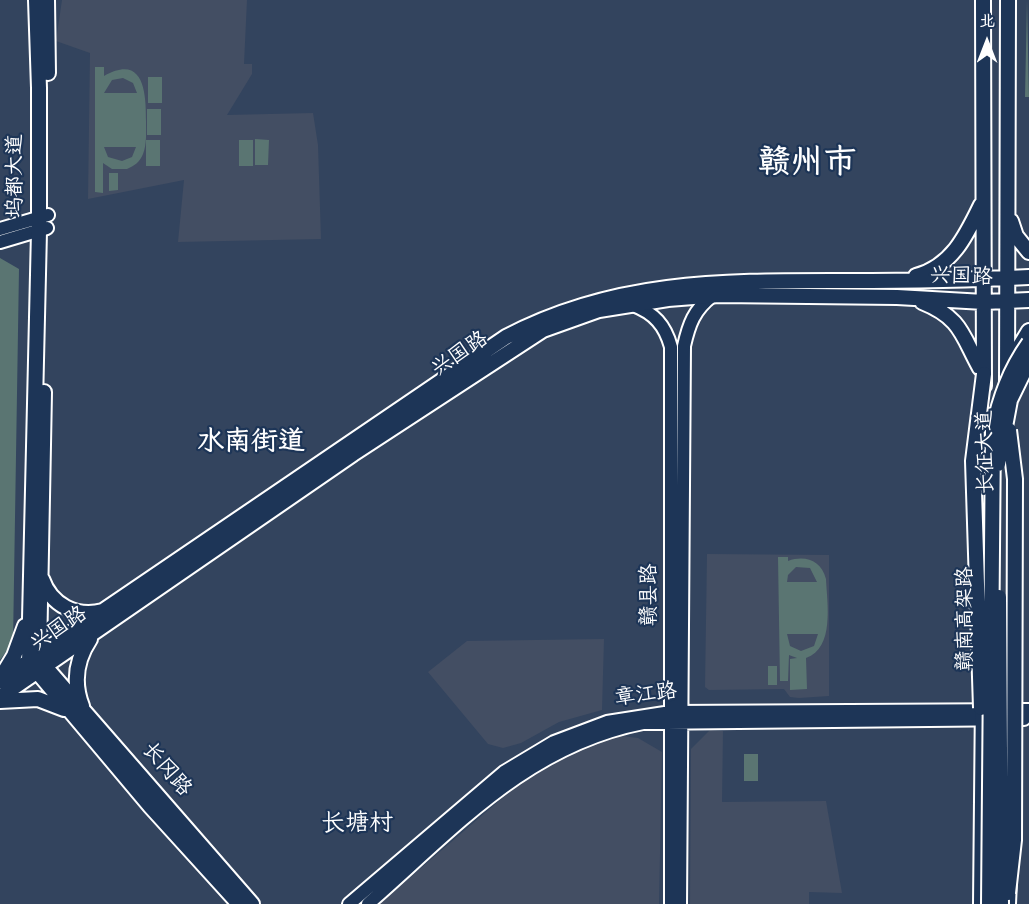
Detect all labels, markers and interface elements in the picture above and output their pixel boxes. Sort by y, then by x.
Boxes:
north arrow [957,12,1017,72]
text: 北 [979,14,995,33]
street label: 坞都大道 [5,134,31,218]
district label: 赣州市 [758,147,856,187]
street label: 兴国路 [929,265,993,293]
street label: 兴国路 [428,328,494,384]
street label: 长征大道 [975,410,1001,494]
district label: 水南街道 [197,429,305,461]
street label: 赣县路 [639,564,665,626]
street label: 赣南高架路 [955,567,981,671]
street label: 兴国路 [27,603,93,659]
street label: 章江路 [613,681,679,713]
street label: 长冈路 [135,739,195,803]
district label: 长塘村 [321,812,393,840]

